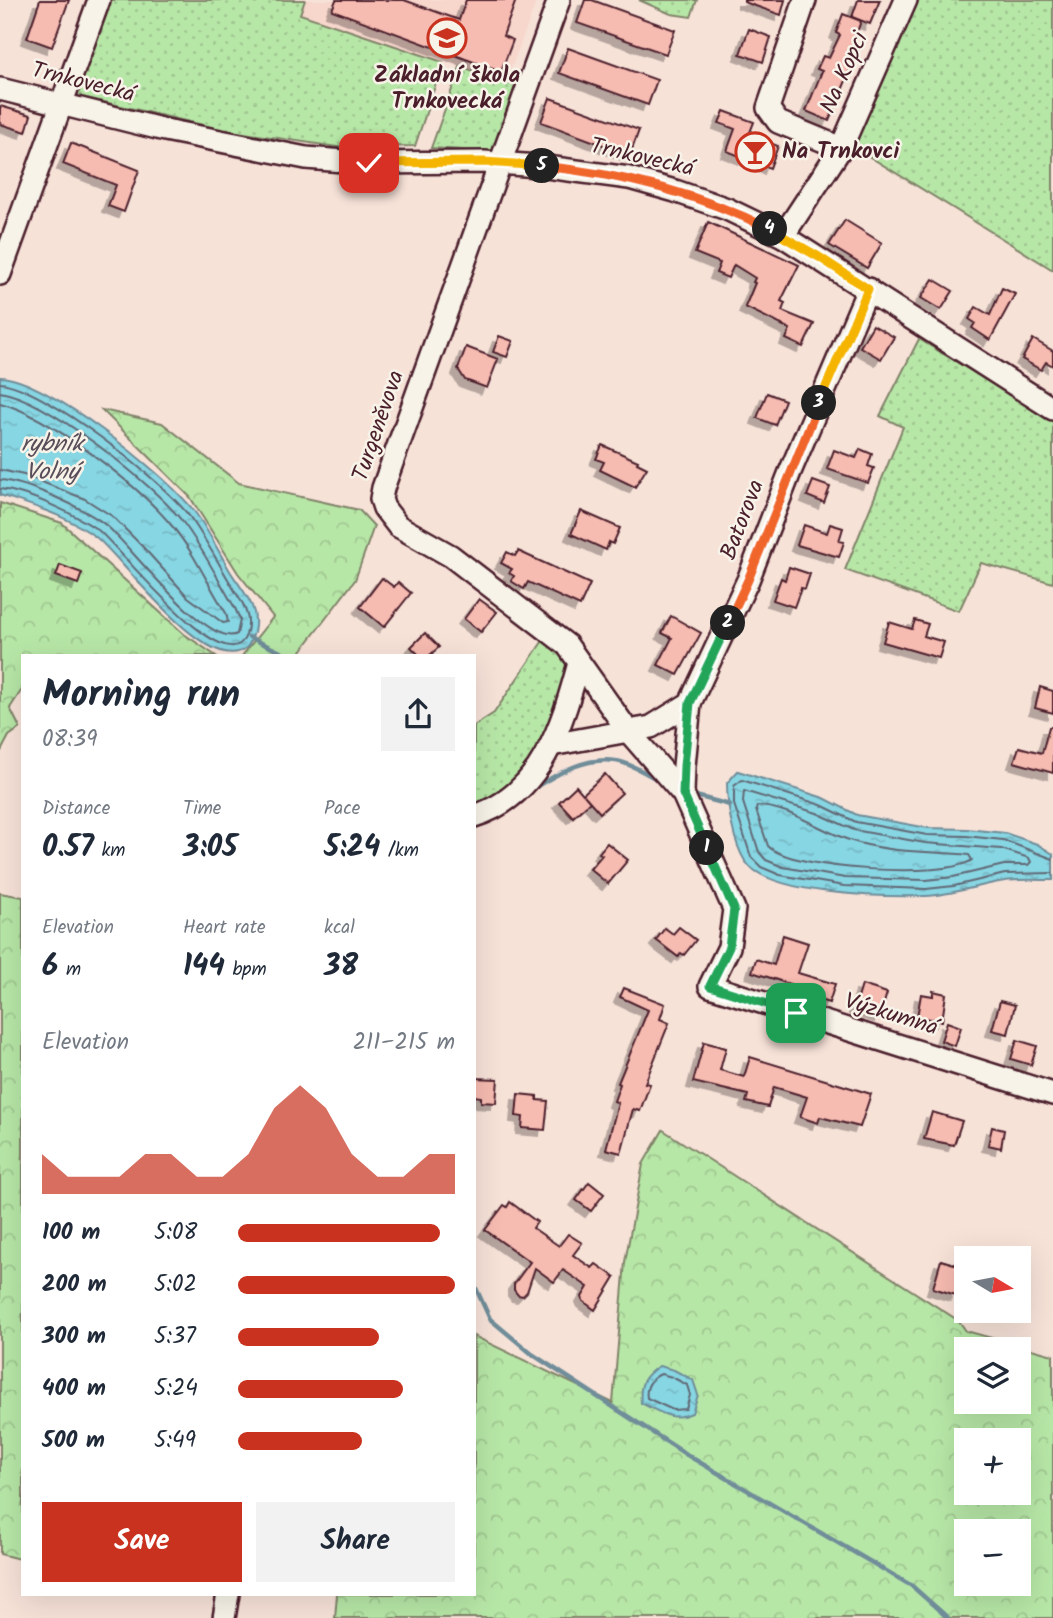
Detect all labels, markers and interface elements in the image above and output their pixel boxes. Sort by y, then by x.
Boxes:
school or university icon: Základní škola Trnkovecká [426,17,468,59]
street label: Na Kopci [811,25,880,120]
street label: Trnkovecká [28,53,141,114]
place label: Základní škola Trnkovecká [374,58,520,120]
street label: Trnkovecká [587,129,699,188]
bar icon: Na Trnkovci [734,131,776,173]
pin [339,133,399,193]
place label: Na Trnkovci [782,134,900,170]
icon: check [350,144,388,182]
pin: 5 [524,148,560,184]
text: 5 [537,150,546,180]
pin: 4 [752,212,788,246]
text: 4 [764,213,775,243]
street label: Turgeněvova [343,366,415,486]
pin: 3 [802,386,836,420]
text: 3 [813,387,824,417]
water label: rybník Volný [21,425,87,492]
street label: Batorova [711,475,775,565]
pin: 2 [710,606,746,640]
text: 2 [722,607,733,637]
text: Morning run [42,666,240,726]
button: share [381,677,455,751]
text: 08:39 [42,722,97,758]
text: Distance [42,794,110,824]
text: Time [183,794,221,824]
text: Pace [324,794,360,824]
text: 0.57 [42,824,94,872]
text: 3:05 [183,824,237,872]
text: 5:24 [324,824,380,872]
pin: 1 [690,830,724,866]
text: 1 [704,832,709,862]
text: km [94,836,126,866]
text: /km [380,836,419,866]
text: Elevation [42,913,114,943]
text: Heart rate [183,913,266,943]
text: kcal [324,913,355,943]
text: 6 [42,943,58,991]
text: 144 [183,943,225,991]
text: 38 [324,943,358,991]
text: m [58,955,81,985]
text: bpm [225,955,267,985]
pin [766,983,826,1043]
street label: Výzkumná [840,984,944,1047]
icon: arrive [777,994,815,1032]
text: Elevation [42,1025,129,1061]
text: 211–215 m [353,1025,455,1061]
text: 100 m [42,1215,100,1251]
text: 5:08 [154,1215,197,1251]
north arrow [954,1246,1031,1323]
map controls [954,1246,1031,1596]
text: 200 m [42,1267,107,1303]
text: 5:02 [154,1267,197,1303]
text: 300 m [42,1319,106,1355]
text: 5:37 [154,1319,196,1355]
button: layers [954,1337,1031,1414]
text: 400 m [42,1371,106,1407]
text: 5:24 [154,1371,198,1407]
text: 500 m [42,1423,105,1459]
text: 5:49 [154,1423,196,1459]
button: + [954,1428,1031,1505]
button: Save [42,1502,242,1582]
button: Share [256,1502,455,1582]
button: − [954,1519,1031,1596]

